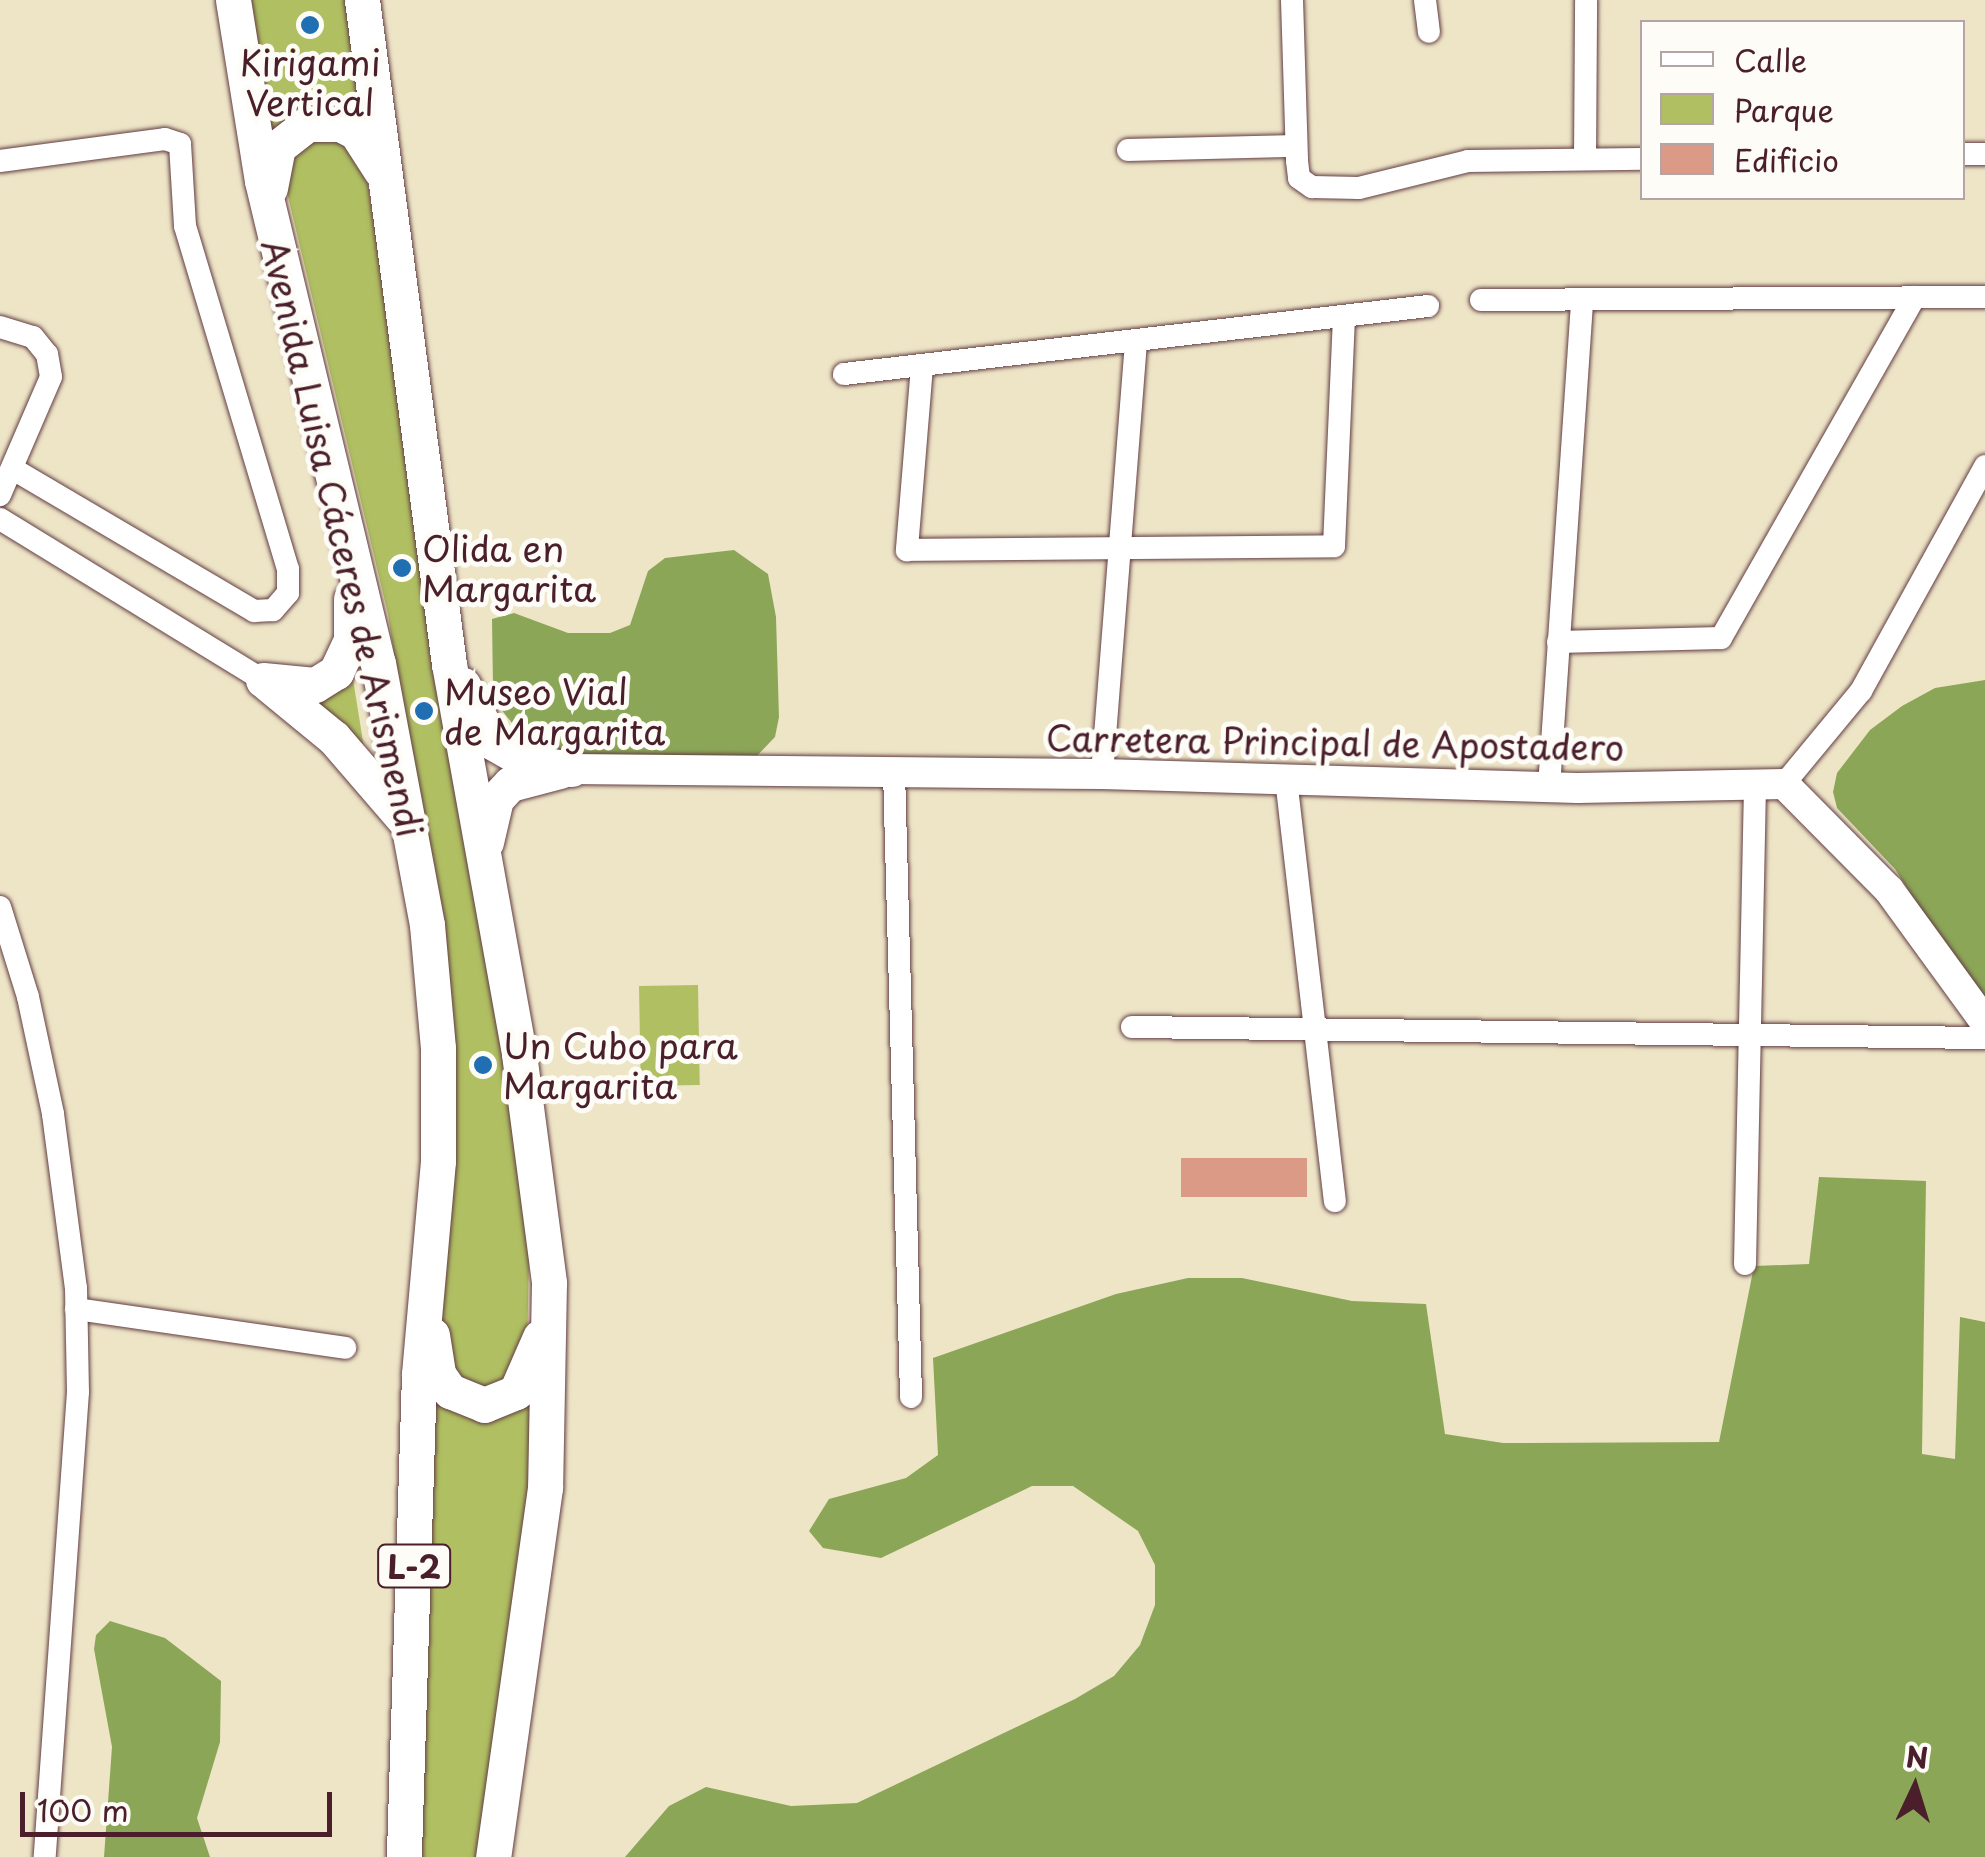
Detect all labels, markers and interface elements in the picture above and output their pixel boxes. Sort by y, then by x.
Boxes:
marker: Kirigami Vertical [299,14,321,36]
legend [1640,20,1965,200]
text: Calle [1734,37,1807,82]
place label: Kirigami Vertical [239,41,381,123]
text: Parque [1734,87,1834,132]
text: Edificio [1734,137,1839,182]
street label: Avenida Luisa Cáceres de Arismendi [254,236,432,840]
place label: Olida en Margarita [422,527,596,609]
marker: Olida en Margarita [391,557,413,579]
place label: Museo Vial de Margarita [444,670,668,752]
marker: Museo Vial de Margarita [413,700,435,722]
street label: Carretera Principal de Apostadero [1046,716,1624,768]
place label: Un Cubo para Margarita [503,1024,740,1106]
marker: Un Cubo para Margarita [472,1054,494,1076]
road number: L-2 [376,1539,452,1593]
text: N [1905,1734,1930,1779]
north arrow [1865,1737,1965,1837]
scale bar [25,1772,338,1834]
text: 100 m [37,1787,129,1832]

